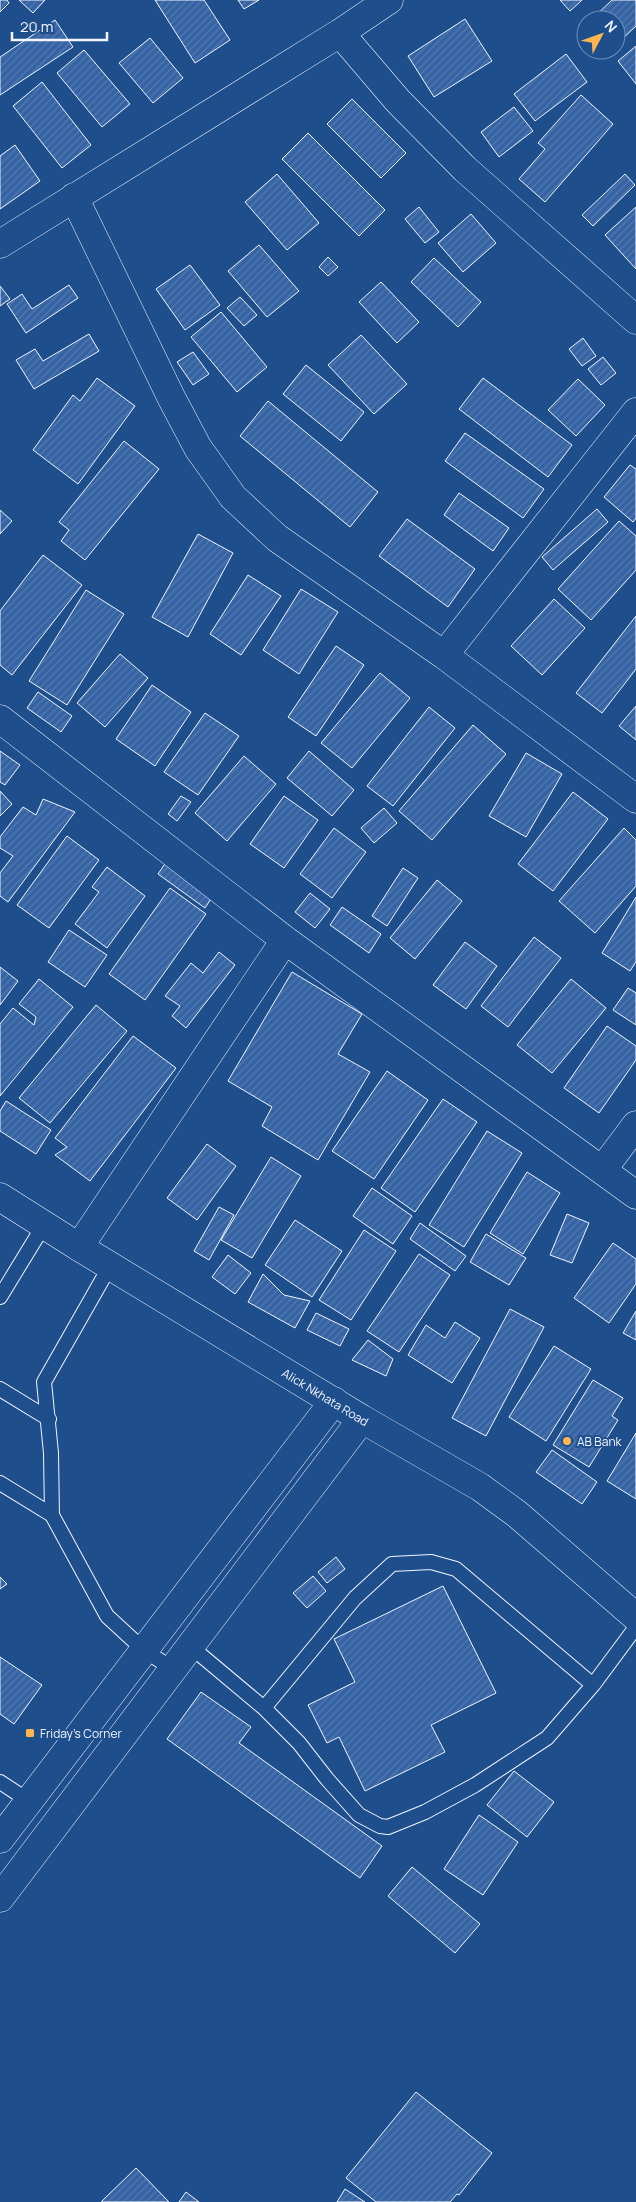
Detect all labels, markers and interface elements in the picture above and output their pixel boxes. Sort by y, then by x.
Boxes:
scale bar [12,10,108,42]
north arrow [576,10,626,60]
text: 20 m [20,16,53,37]
text: N [601,16,622,36]
street label: Alick Nkhata Road [279,1364,372,1430]
place label: AB Bank [577,1433,623,1450]
marker: AB Bank [561,1435,573,1447]
place label: Friday's Corner [40,1725,122,1742]
marker: Friday's Corner [24,1727,36,1739]

